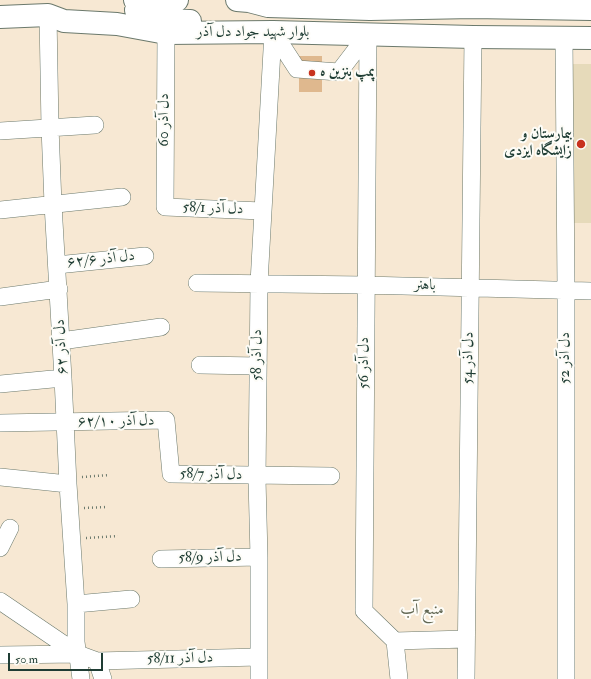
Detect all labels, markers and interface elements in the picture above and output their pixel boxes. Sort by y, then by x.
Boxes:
street label: بلوار شهید جواد دل آذر [197,24,309,42]
place label: پمپ بنزین ه [320,64,375,82]
marker: پمپ بنزین ه [307,68,317,78]
street label: دل آذر 60 [156,93,174,147]
place label: بیمارستان و زایشگاه ایزدی [504,126,572,161]
marker: بیمارستان و زایشگاه ایزدی [575,138,587,150]
street label: دل آذر 58/1 [182,199,244,219]
street label: دل آذر ۶۲/۶ [66,247,136,273]
street label: باهنر [414,277,436,295]
street label: دل آذر ۶۲ [52,319,72,375]
street label: دل آذر 58 [249,329,267,381]
street label: دل آذر 54 [460,332,478,384]
street label: دل آذر 52 [557,332,575,384]
street label: دل آذر 56 [356,337,374,389]
street label: دل آذر ۶۲/۱۰ [77,412,155,432]
street label: دل آذر 58/7 [180,465,242,485]
street label: دل آذر 58/9 [178,548,242,568]
district label: منبع آب [400,601,444,621]
scale bar [10,645,105,671]
street label: دل آذر 58/11 [147,649,213,669]
text: 50 m [15,652,38,667]

